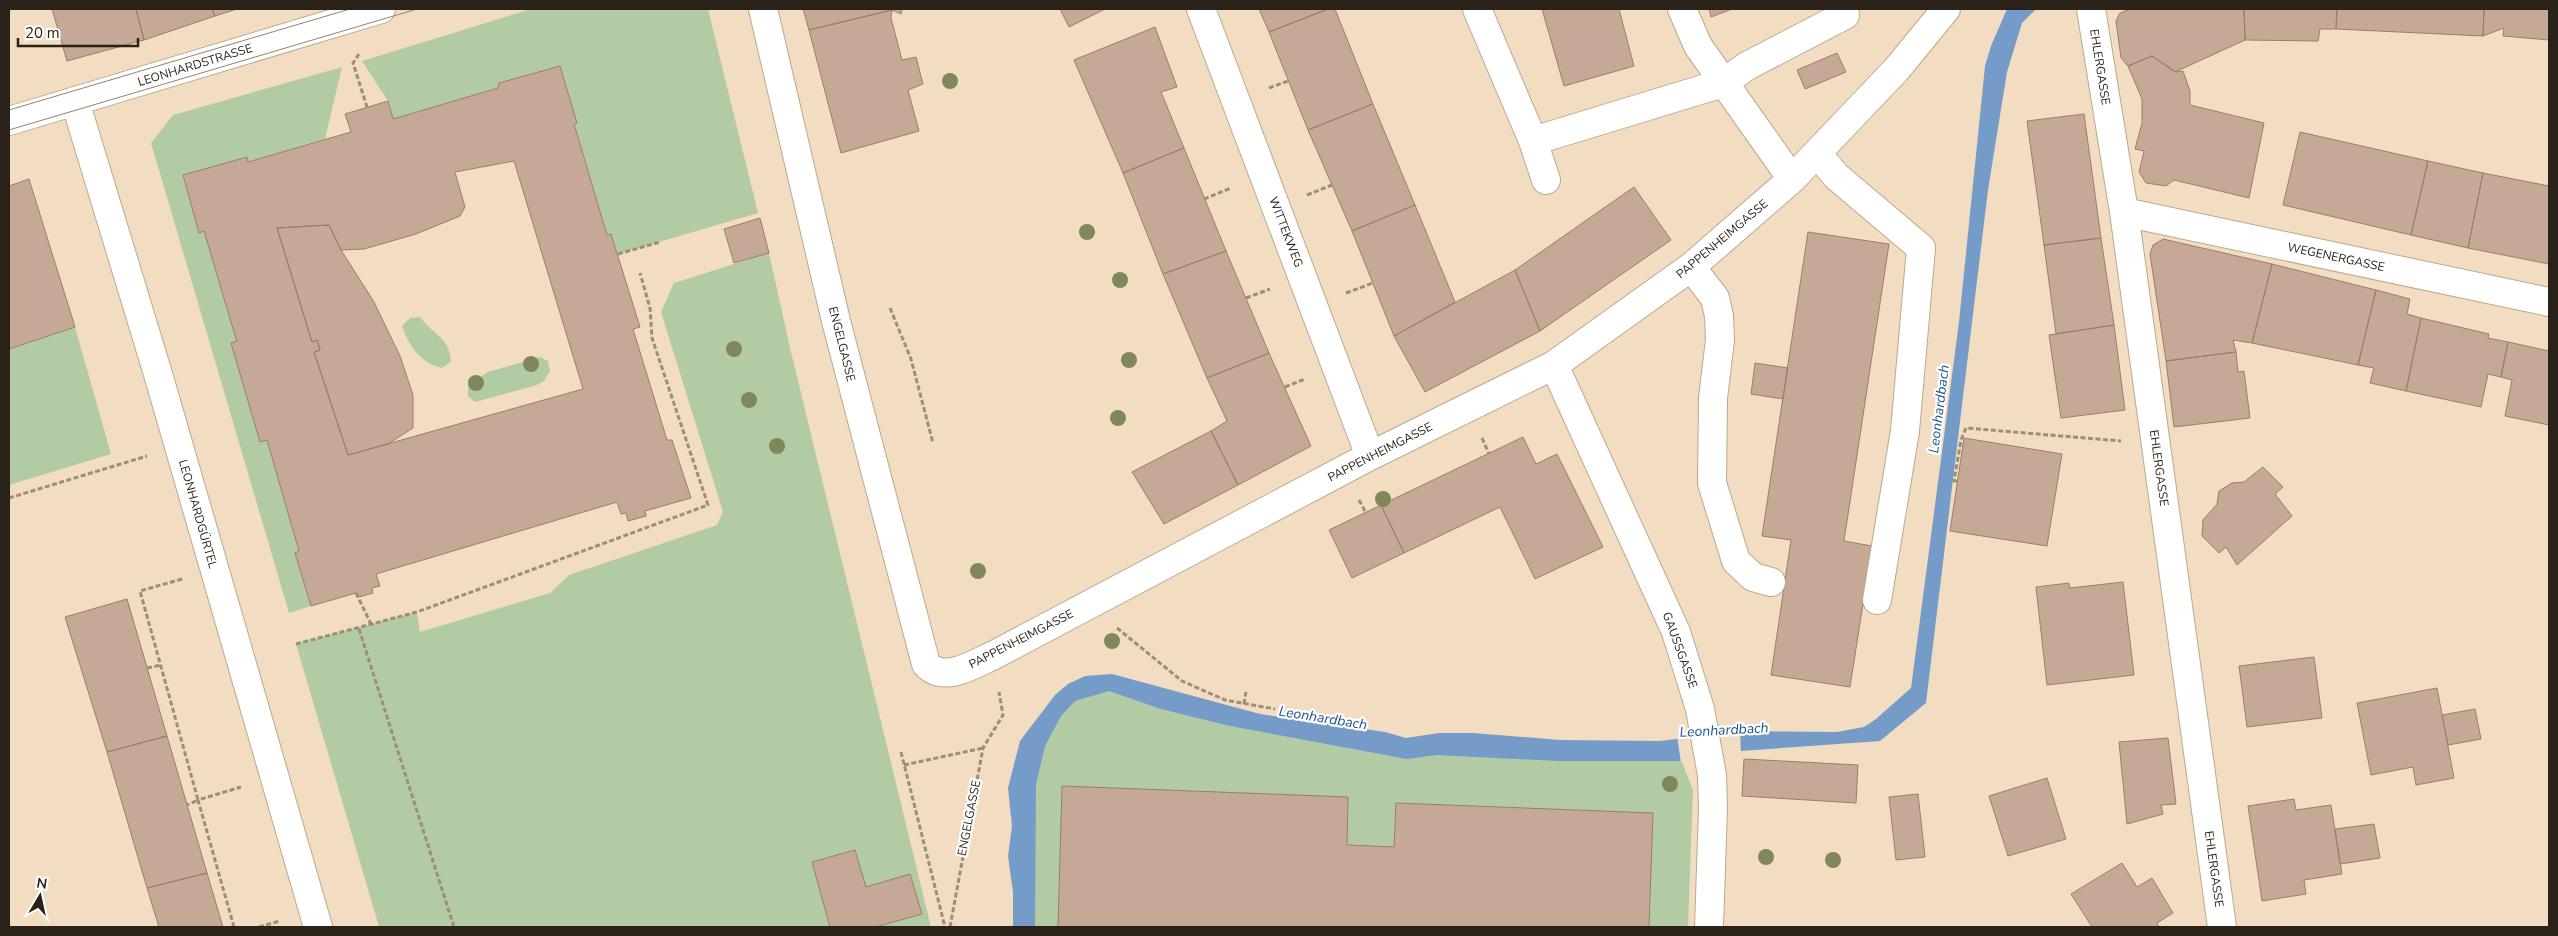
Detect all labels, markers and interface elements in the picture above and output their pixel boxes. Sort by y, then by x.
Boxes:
scale bar [18,15,138,47]
text: 20 m [25,23,60,43]
street label: EHLERGASSE [2086,28,2114,106]
street label: LEONHARDSTRASSE [136,40,254,90]
street label: WITTEKWEG [1265,195,1307,269]
street label: PAPPENHEIMGASSE [1673,196,1771,282]
street label: WEGENERGASSE [2286,239,2386,275]
street label: ENGELGASSE [825,305,859,383]
water label: Leonhardbach [1924,364,1954,454]
street label: PAPPENHEIMGASSE [1325,419,1435,485]
street label: EHLERGASSE [2146,429,2172,507]
street label: LEONHARDGÜRTEL [175,458,221,571]
street label: PAPPENHEIMGASSE [966,606,1076,672]
street label: GAUSSGASSE [1659,610,1701,690]
water label: Leonhardbach [1277,702,1369,734]
water label: Leonhardbach [1679,718,1769,742]
street label: ENGELGASSE [954,779,984,857]
street label: EHLERGASSE [2201,830,2227,908]
north arrow [15,871,65,921]
text: N [35,873,49,894]

